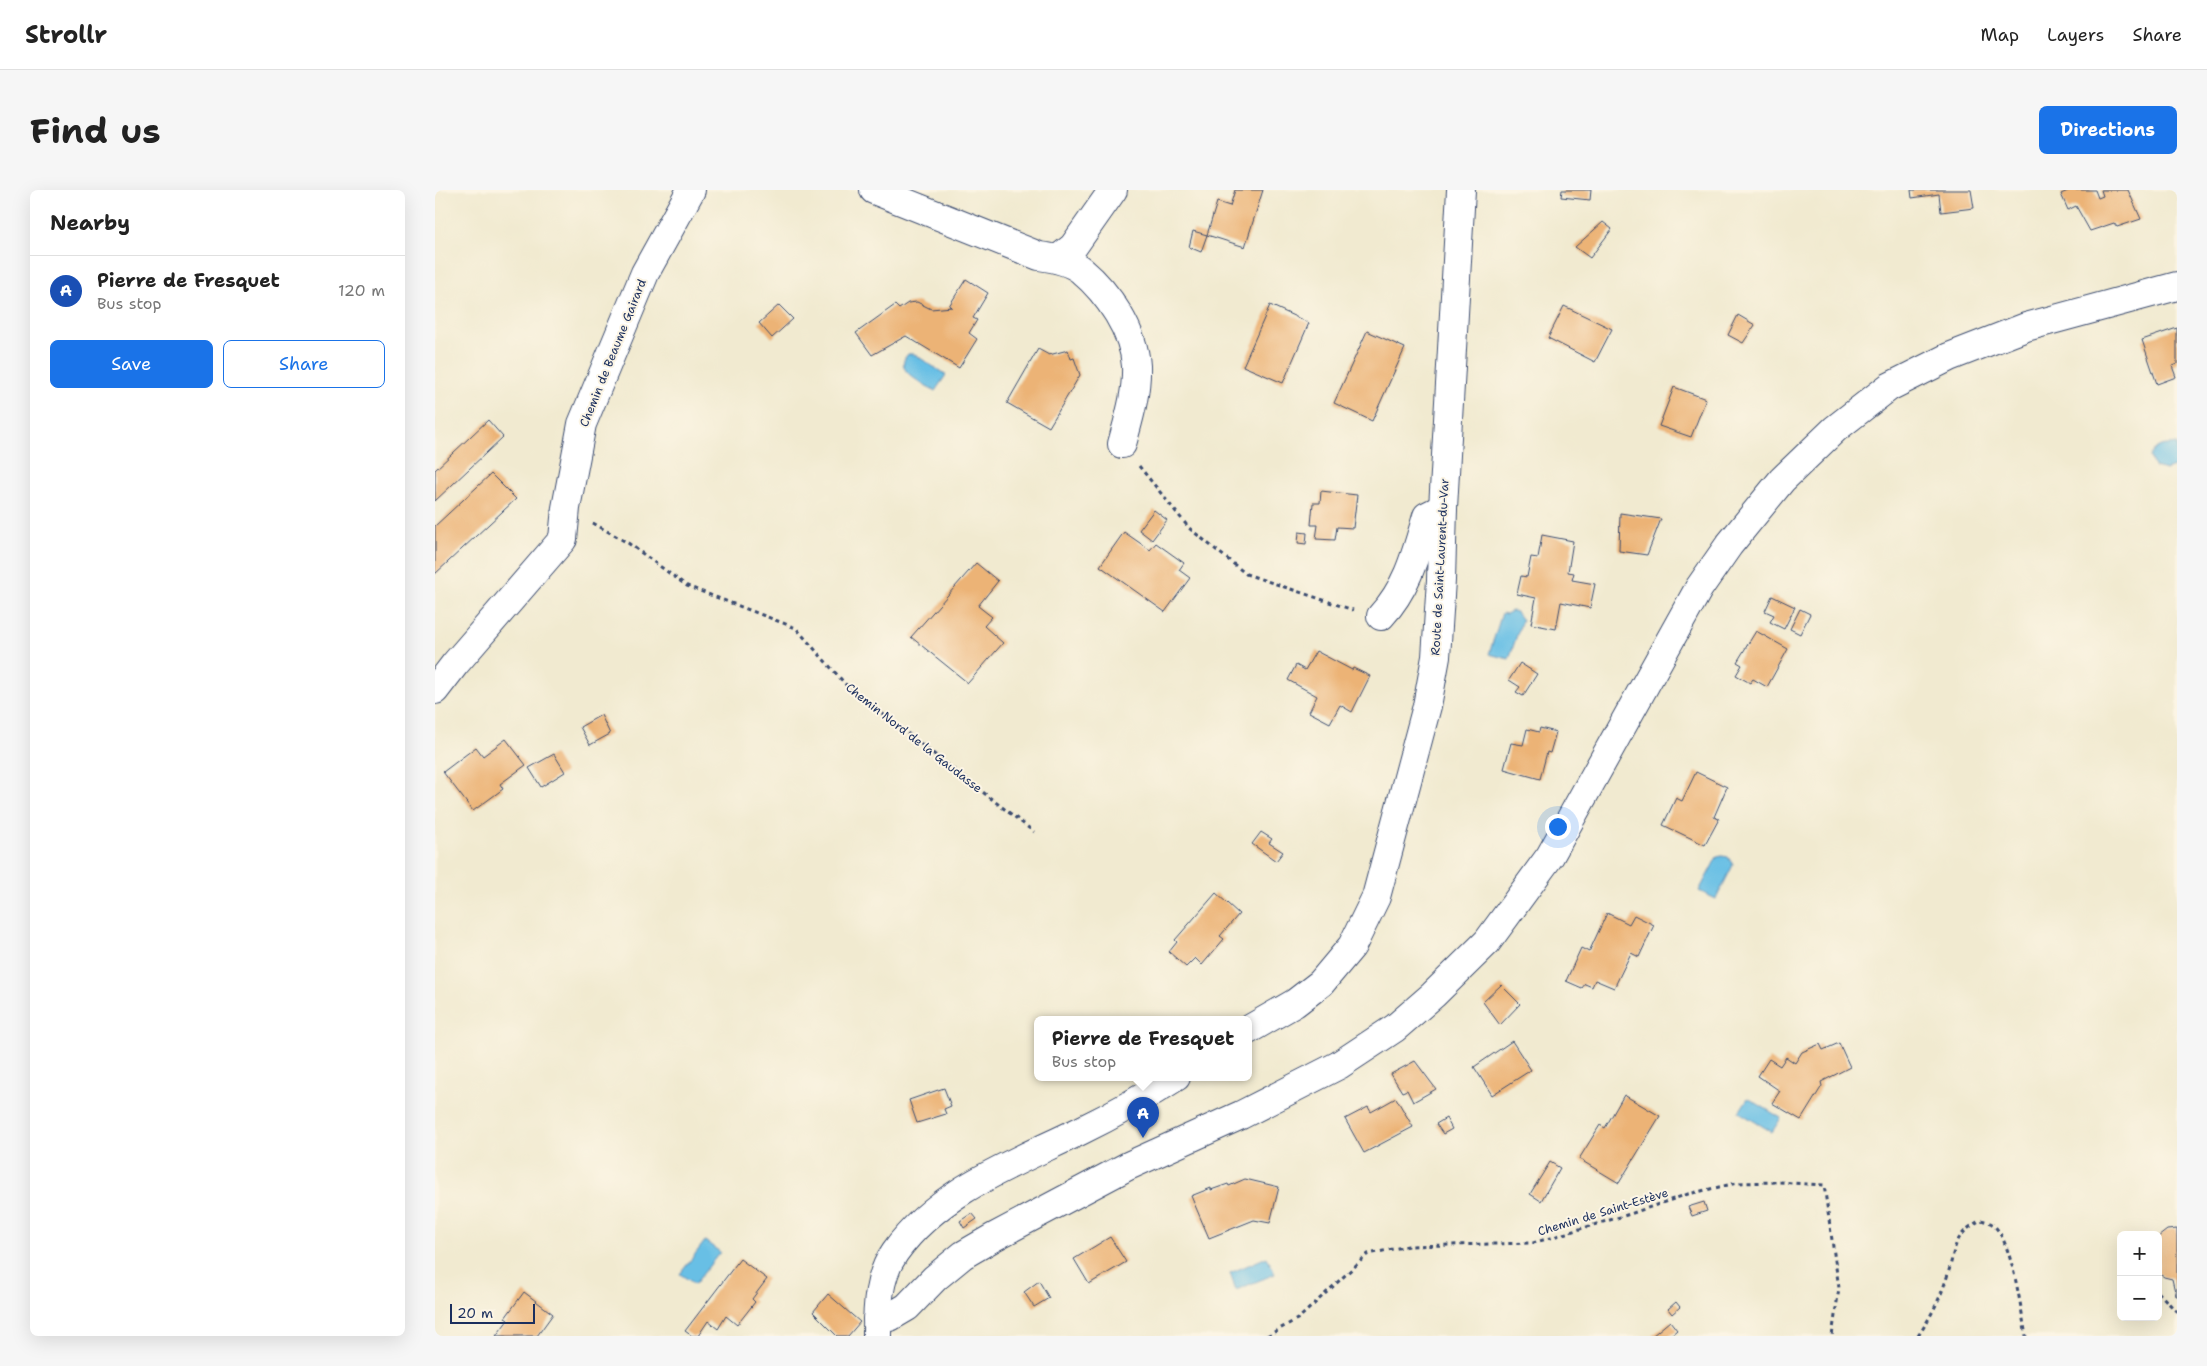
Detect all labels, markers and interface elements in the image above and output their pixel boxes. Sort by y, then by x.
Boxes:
text: Strollr [25,19,107,51]
text: Map [1981,23,2019,47]
text: Layers [2047,23,2104,47]
text: Share [2132,23,2182,47]
button: Directions [2039,106,2177,154]
text: Find us [30,107,161,154]
text: Nearby [50,209,130,237]
text: Pierre de Fresquet [97,268,280,293]
street label: Chemin de Beaume Gairard [576,276,650,429]
text: A [60,280,72,301]
text: 120 m [338,280,385,301]
text: Bus stop [97,293,162,314]
button: Save [50,340,213,388]
button: Share [223,340,385,388]
street label: Route de Saint-Laurent-du-Var [1427,478,1453,656]
street label: Chemin Nord de la Gaudasse [842,680,986,797]
your location [1545,814,1571,840]
popup [1034,1016,1252,1081]
text: Pierre de Fresquet [1052,1026,1234,1051]
text: Bus stop [1052,1051,1116,1072]
pin: A [1127,1097,1159,1138]
street label: Chemin de Saint-Estève [1536,1184,1670,1239]
map controls [2117,1231,2162,1321]
button: + [2117,1231,2162,1276]
button: − [2117,1276,2162,1321]
scale bar [450,1301,535,1324]
text: 20 m [457,1304,493,1322]

